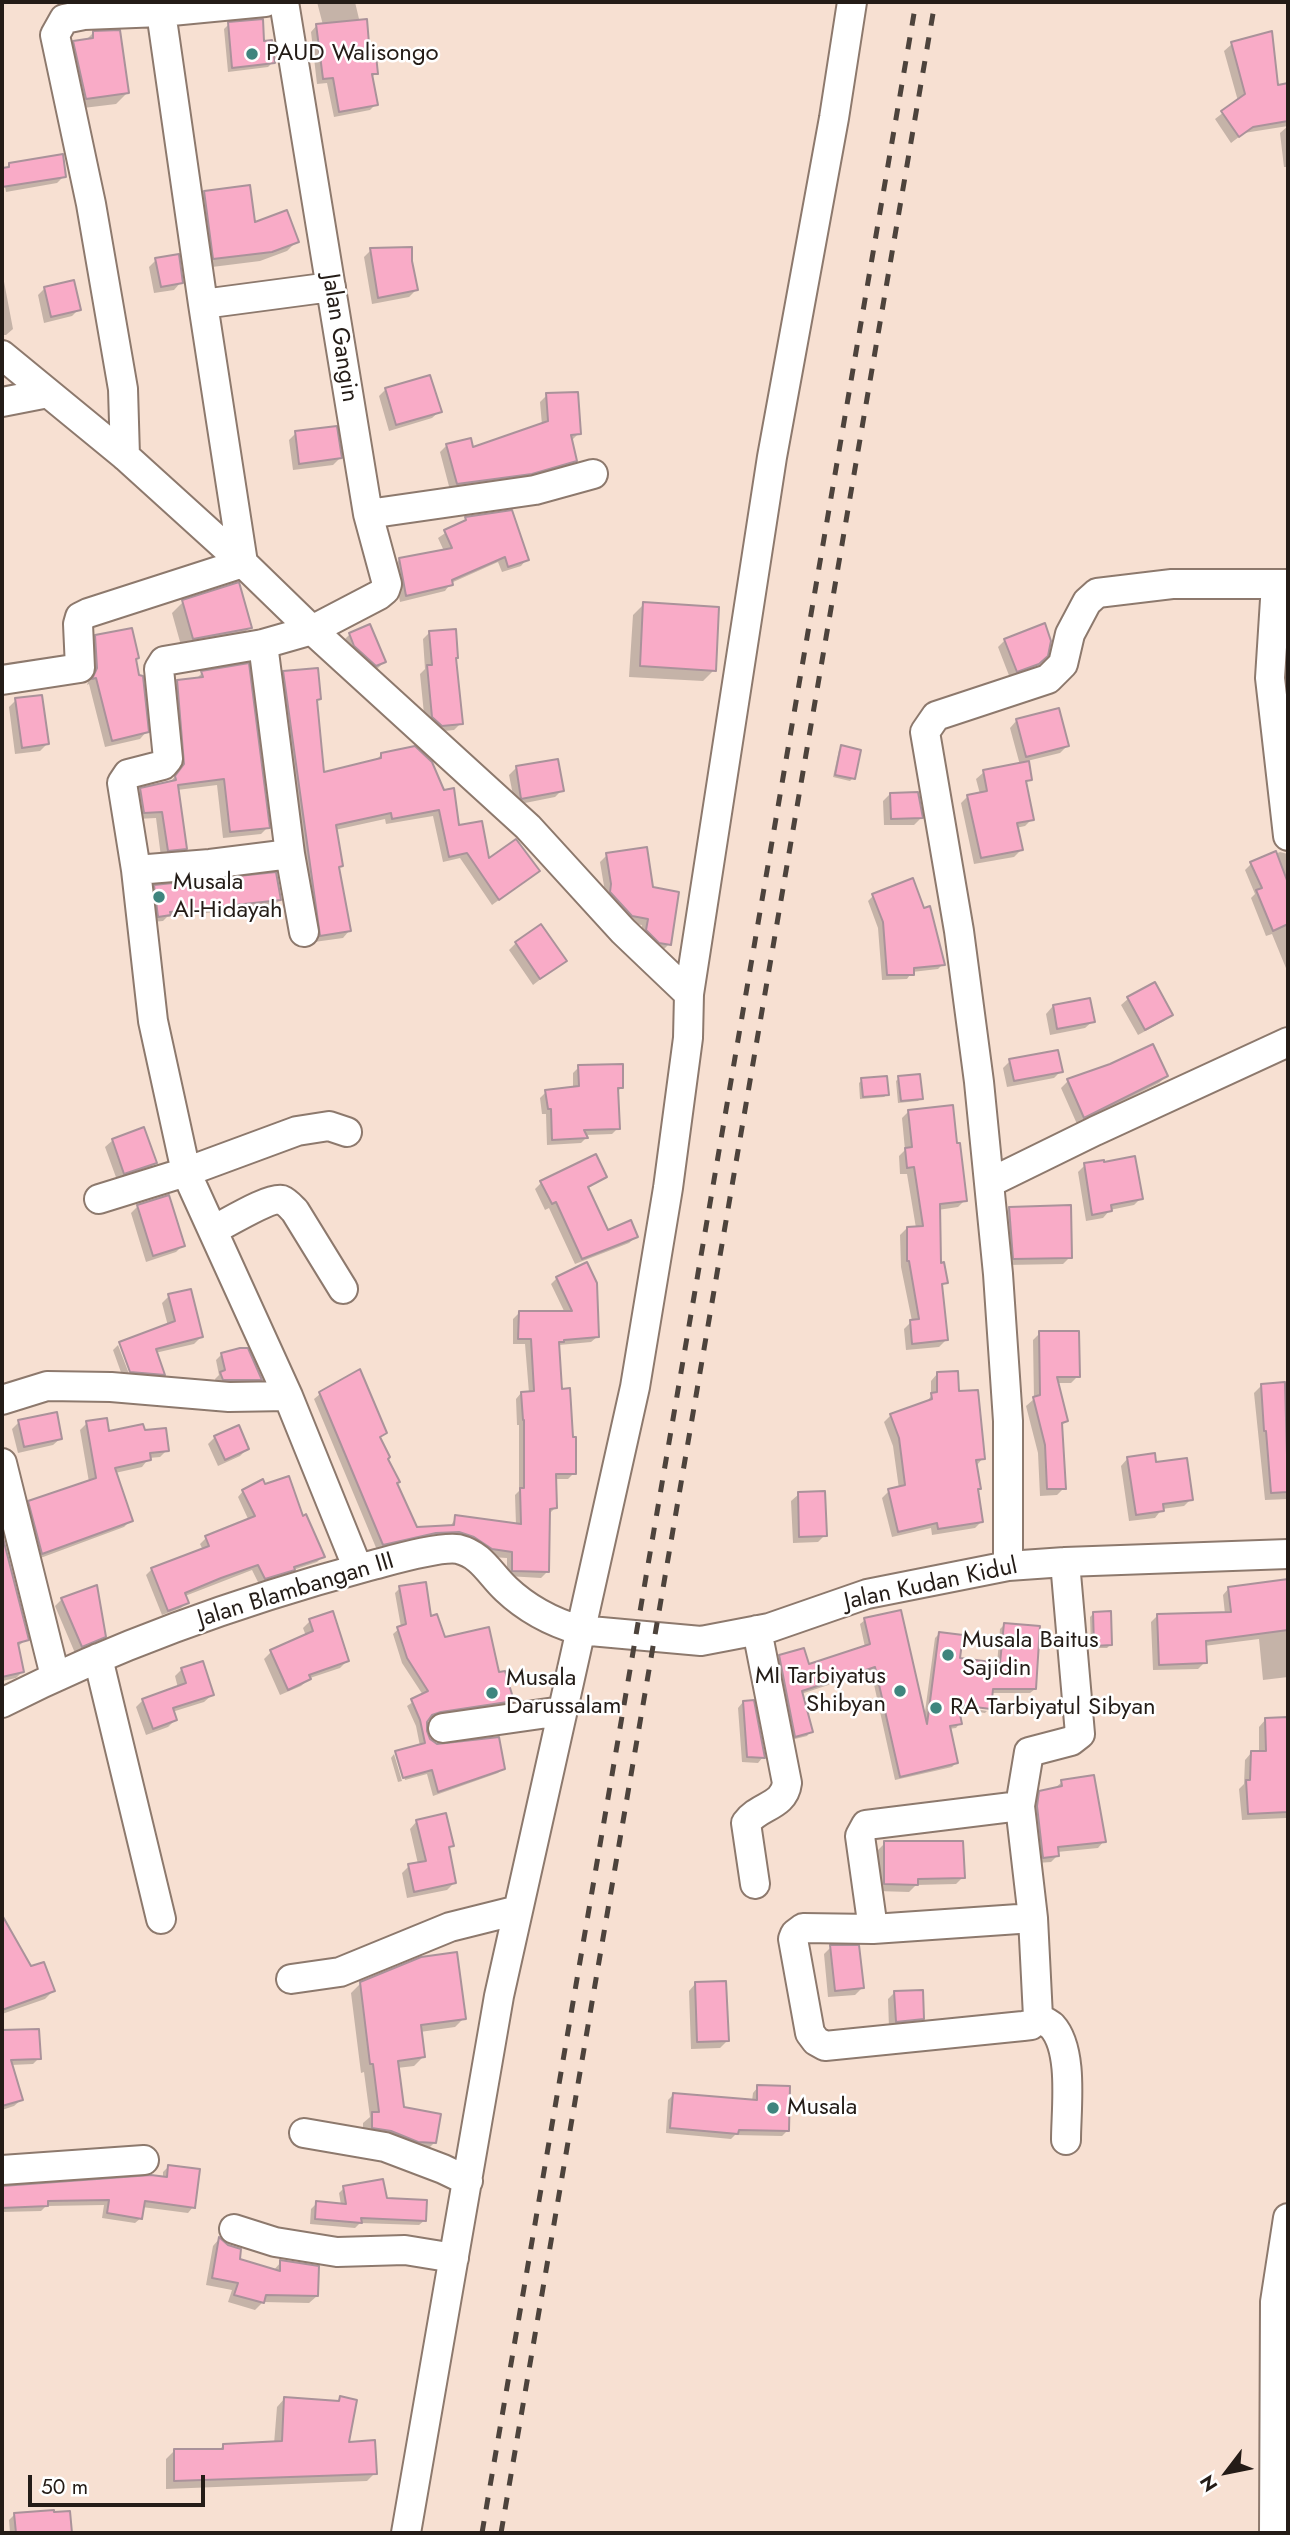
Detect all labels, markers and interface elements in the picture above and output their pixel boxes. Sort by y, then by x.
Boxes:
place label: PAUD Walisongo [266,40,439,68]
marker: PAUD Walisongo [244,46,260,62]
street label: Jalan Gangin [315,272,363,404]
place label: Musala Al-Hidayah [173,869,283,925]
marker: Musala Al-Hidayah [151,889,167,905]
street label: Jalan Blambangan III [194,1547,398,1635]
street label: Jalan Kudan Kidul [842,1553,1020,1617]
place label: Musala Baitus Sajidin [962,1627,1099,1683]
marker: Musala Baitus Sajidin [940,1647,956,1663]
place label: MI Tarbiyatus Shibyan [755,1663,886,1719]
place label: Musala Darussalam [506,1665,621,1721]
marker: MI Tarbiyatus Shibyan [892,1683,908,1699]
marker: Musala Darussalam [484,1685,500,1701]
place label: RA Tarbiyatul Sibyan [950,1694,1156,1722]
marker: RA Tarbiyatul Sibyan [928,1700,944,1716]
place label: Musala [787,2094,857,2122]
marker: Musala [765,2100,781,2116]
north arrow [1192,2437,1262,2507]
scale bar [32,2462,208,2506]
text: N [1193,2470,1224,2497]
text: 50 m [41,2472,88,2502]

